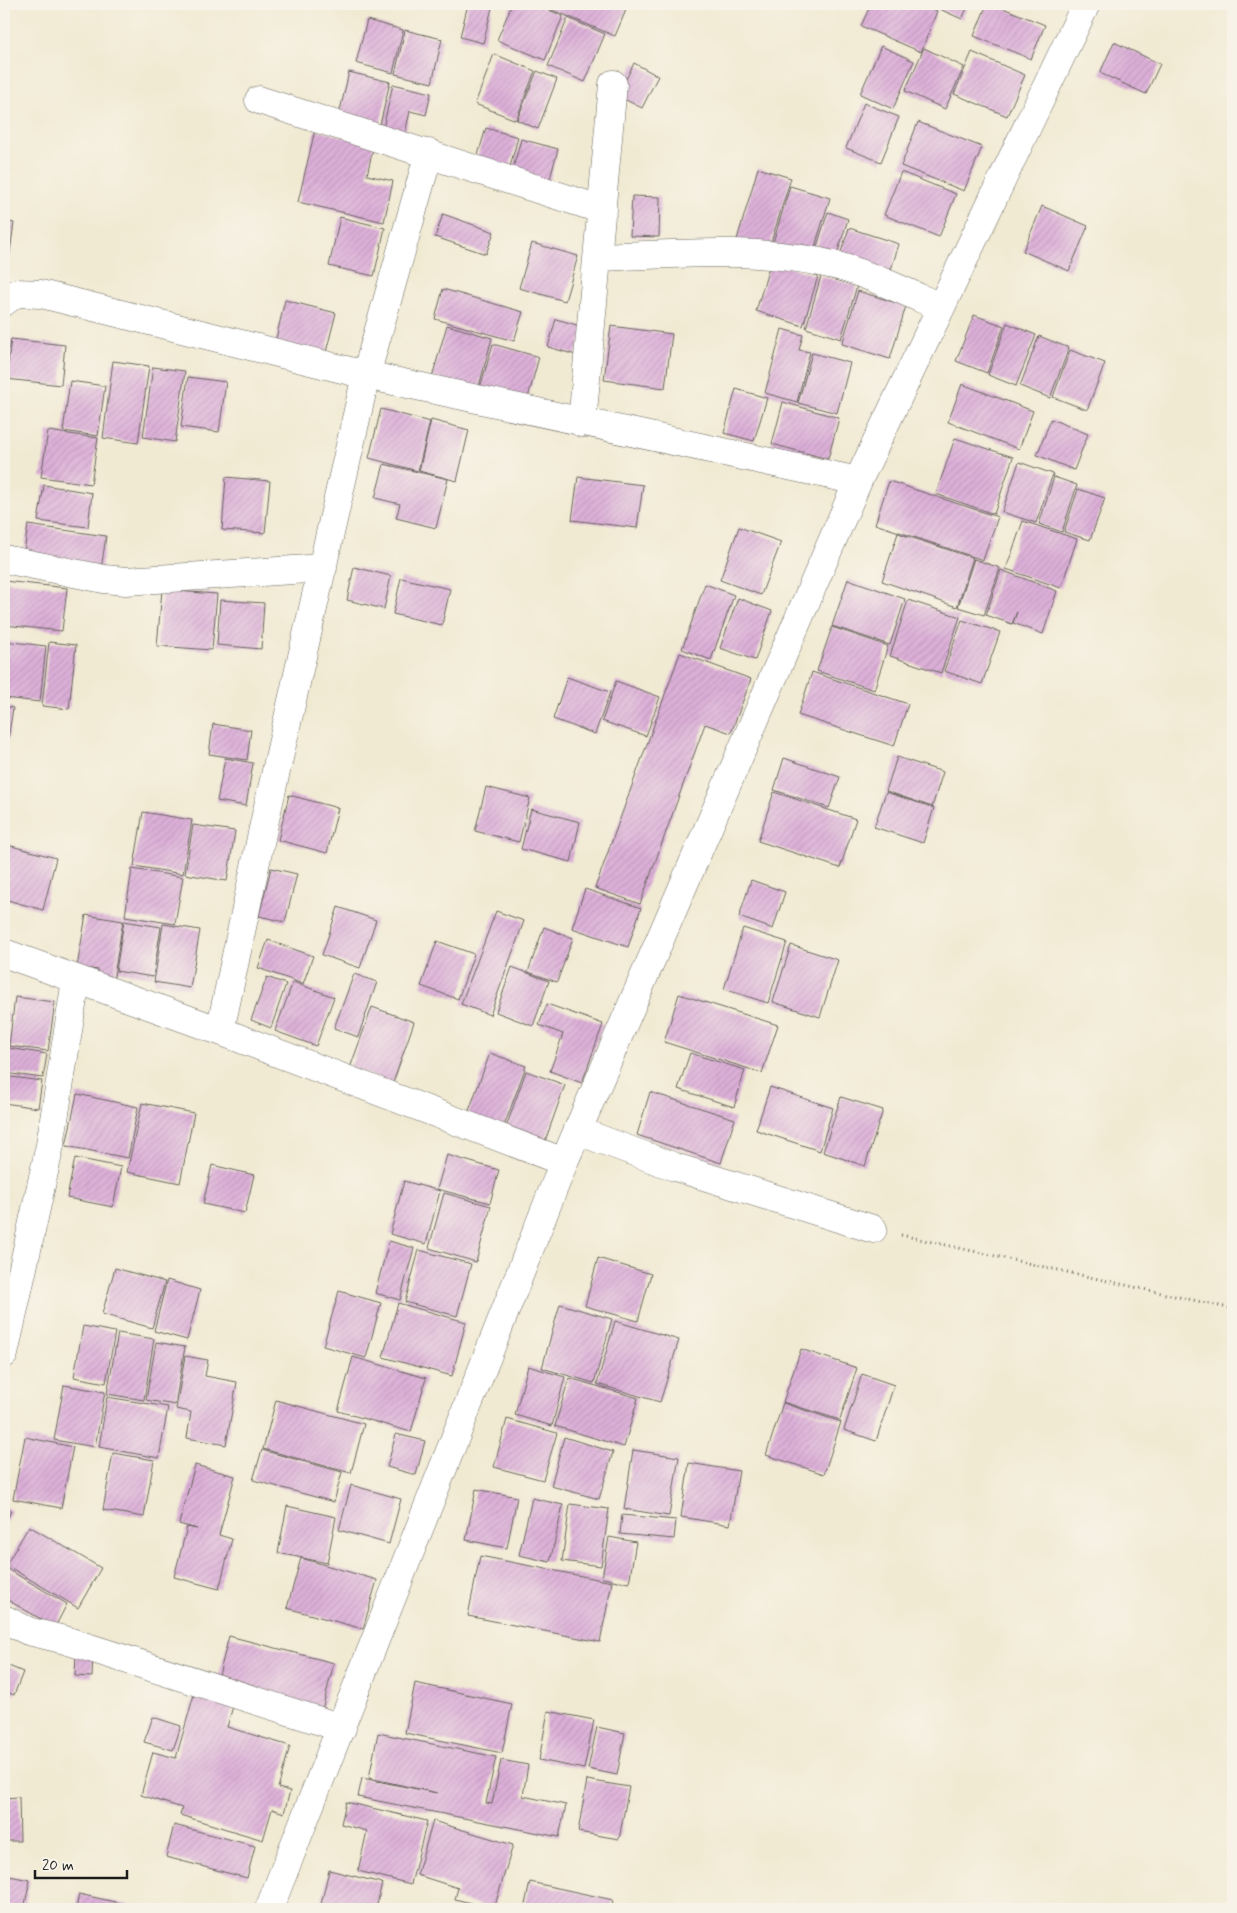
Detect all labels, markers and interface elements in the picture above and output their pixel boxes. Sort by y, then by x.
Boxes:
scale bar [35,1848,128,1880]
text: 20 m [42,1856,74,1876]

